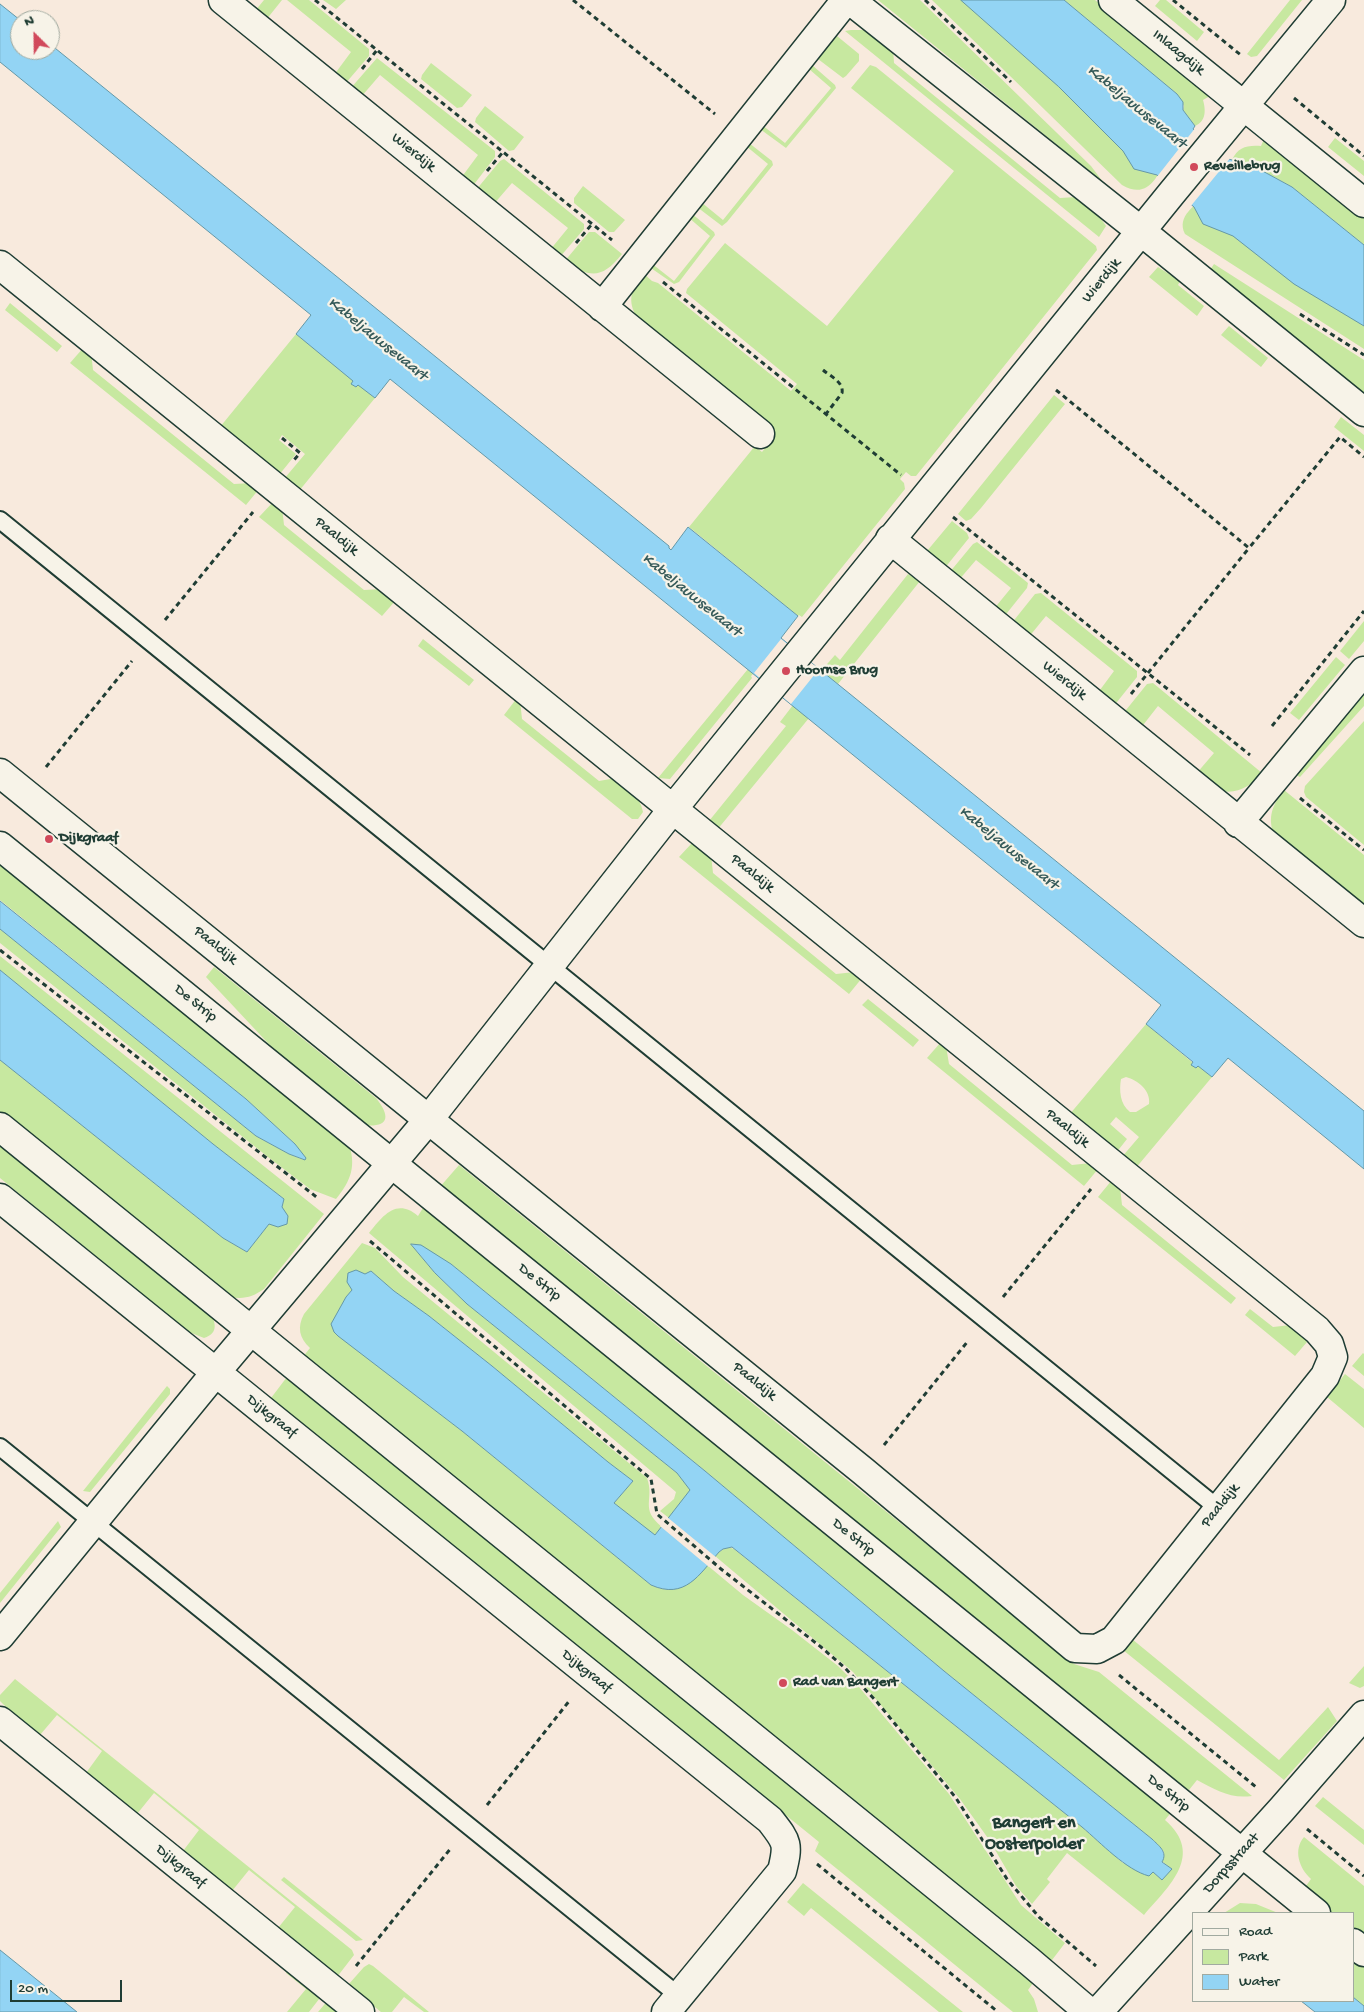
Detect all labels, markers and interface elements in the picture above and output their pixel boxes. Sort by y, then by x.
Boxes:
north arrow [10,10,60,60]
text: N [22,12,37,31]
street label: Inlaagdijk [1148,26,1208,80]
water label: Kabeljauwsevaart [1082,62,1190,154]
street label: Wierdijk [387,130,439,176]
place label: Reveillebrug [1204,158,1280,176]
marker: Reveillebrug [1188,161,1200,173]
street label: Wierdijk [1079,255,1125,307]
water label: Kabeljauwsevaart [323,294,431,386]
street label: Paaldijk [310,514,362,560]
water label: Kabeljauwsevaart [637,550,745,642]
street label: Wierdijk [1038,658,1090,704]
place label: Hoornse Brug [796,662,878,680]
marker: Hoornse Brug [780,665,792,677]
water label: Kabeljauwsevaart [954,803,1062,895]
place label: Dijkgraaf [59,830,118,848]
marker: Dijkgraaf [43,833,55,845]
street label: Paaldijk [726,851,778,897]
street label: Paaldijk [189,923,241,969]
street label: De Strip [170,981,220,1027]
street label: Paaldijk [1041,1106,1093,1152]
street label: De Strip [514,1260,564,1306]
street label: Paaldijk [728,1359,780,1405]
street label: Dijkgraaf [242,1391,300,1443]
street label: Paaldijk [1198,1480,1244,1532]
street label: De Strip [828,1515,878,1561]
street label: Dijkgraaf [557,1646,615,1698]
place label: Rad van Bangert [793,1674,898,1692]
marker: Rad van Bangert [777,1677,789,1689]
street label: De Strip [1143,1771,1193,1817]
district label: Bangert en Oosterpolder [985,1813,1083,1856]
street label: Dorpsstraat [1200,1830,1264,1898]
street label: Dijkgraaf [151,1841,209,1893]
legend [1192,1912,1354,2002]
text: Road [1239,1923,1272,1941]
text: Park [1239,1948,1268,1966]
scale bar [12,1970,125,2002]
text: Water [1239,1973,1279,1991]
text: 20 m [18,1980,48,1998]

